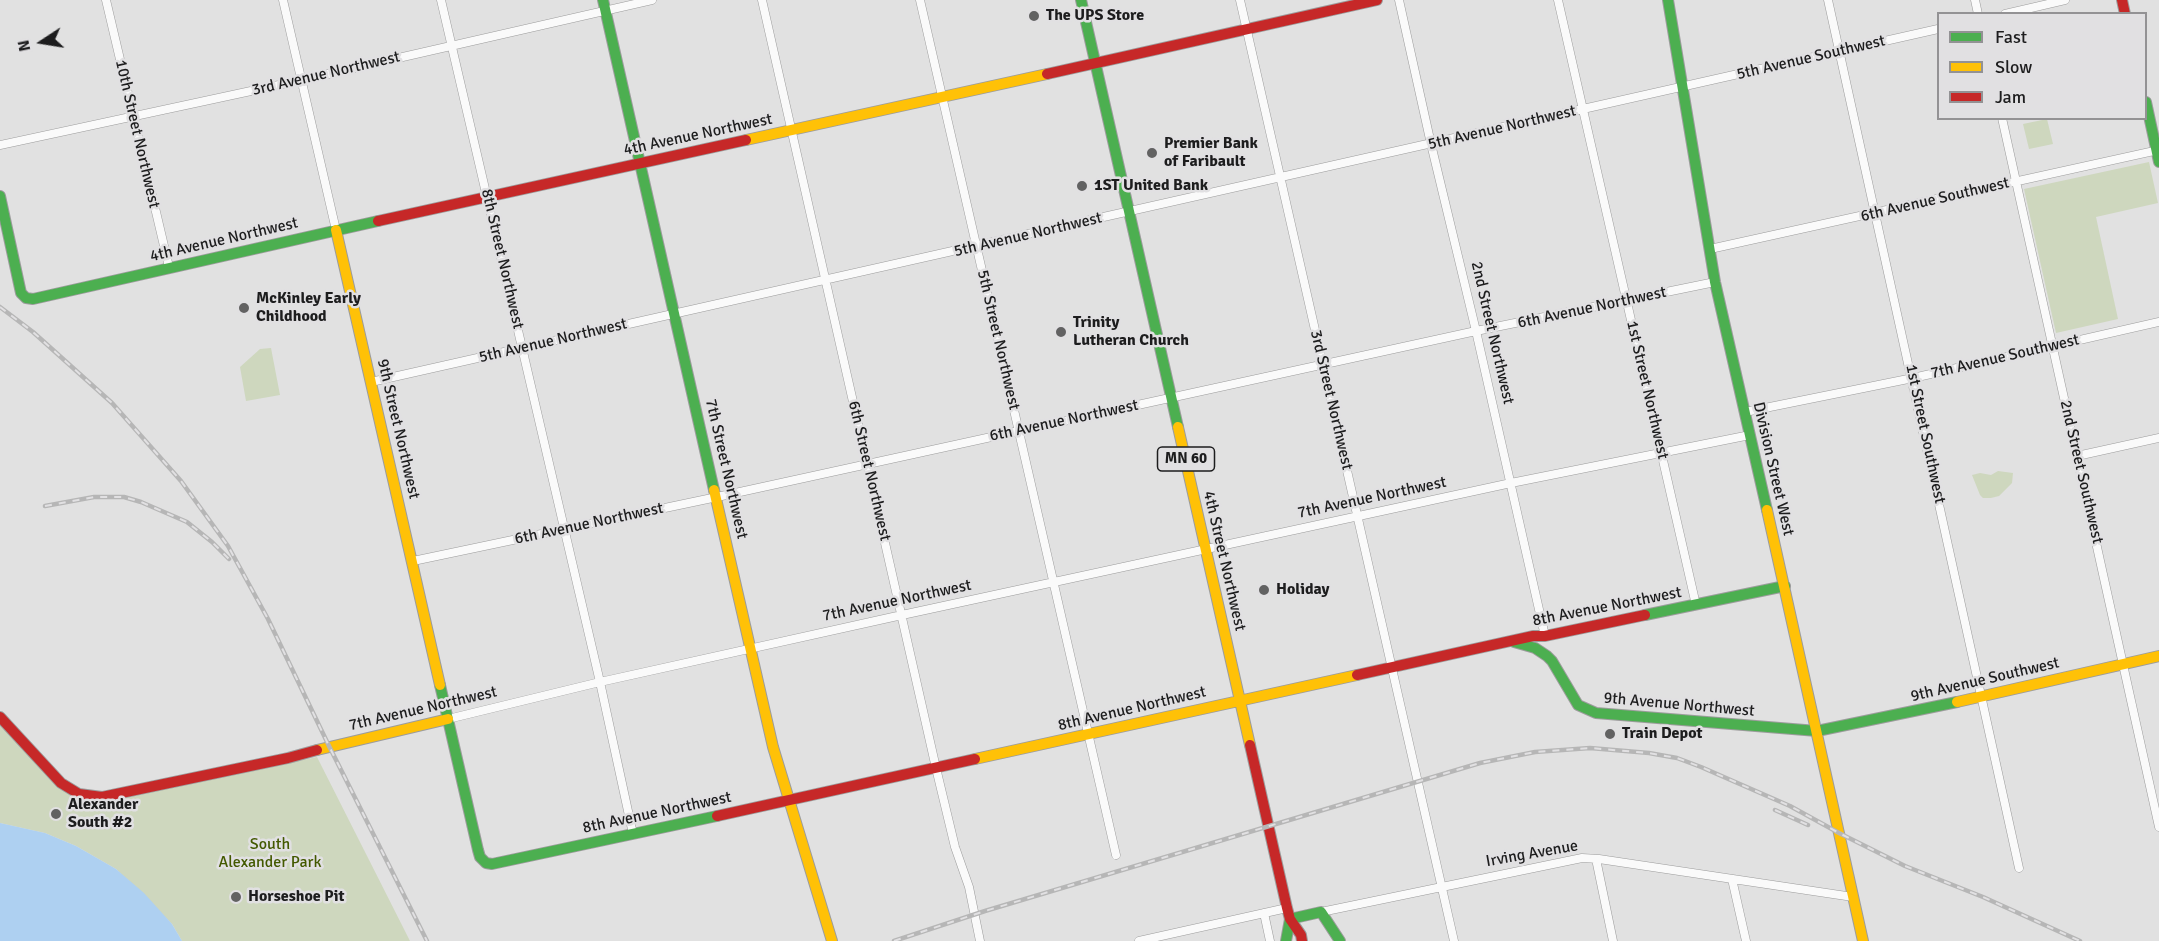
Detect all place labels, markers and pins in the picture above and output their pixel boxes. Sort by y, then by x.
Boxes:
place label: The UPS Store [1046,6,1144,26]
marker: The UPS Store [1027,9,1041,23]
place label: Premier Bank of Faribault [1164,134,1258,172]
marker: Premier Bank of Faribault [1145,146,1159,160]
place label: 1ST United Bank [1094,176,1208,196]
marker: 1ST United Bank [1075,179,1089,193]
place label: McKinley Early Childhood [256,289,361,327]
marker: McKinley Early Childhood [237,301,251,315]
place label: Trinity Lutheran Church [1073,313,1189,351]
marker: Trinity Lutheran Church [1054,325,1068,339]
place label: Holiday [1276,580,1329,600]
marker: Holiday [1257,583,1271,597]
place label: Train Depot [1622,724,1703,744]
marker: Train Depot [1603,727,1617,741]
place label: Alexander South #2 [68,795,138,833]
marker: Alexander South #2 [49,807,63,821]
place label: Horseshoe Pit [248,887,344,907]
marker: Horseshoe Pit [229,890,243,904]

